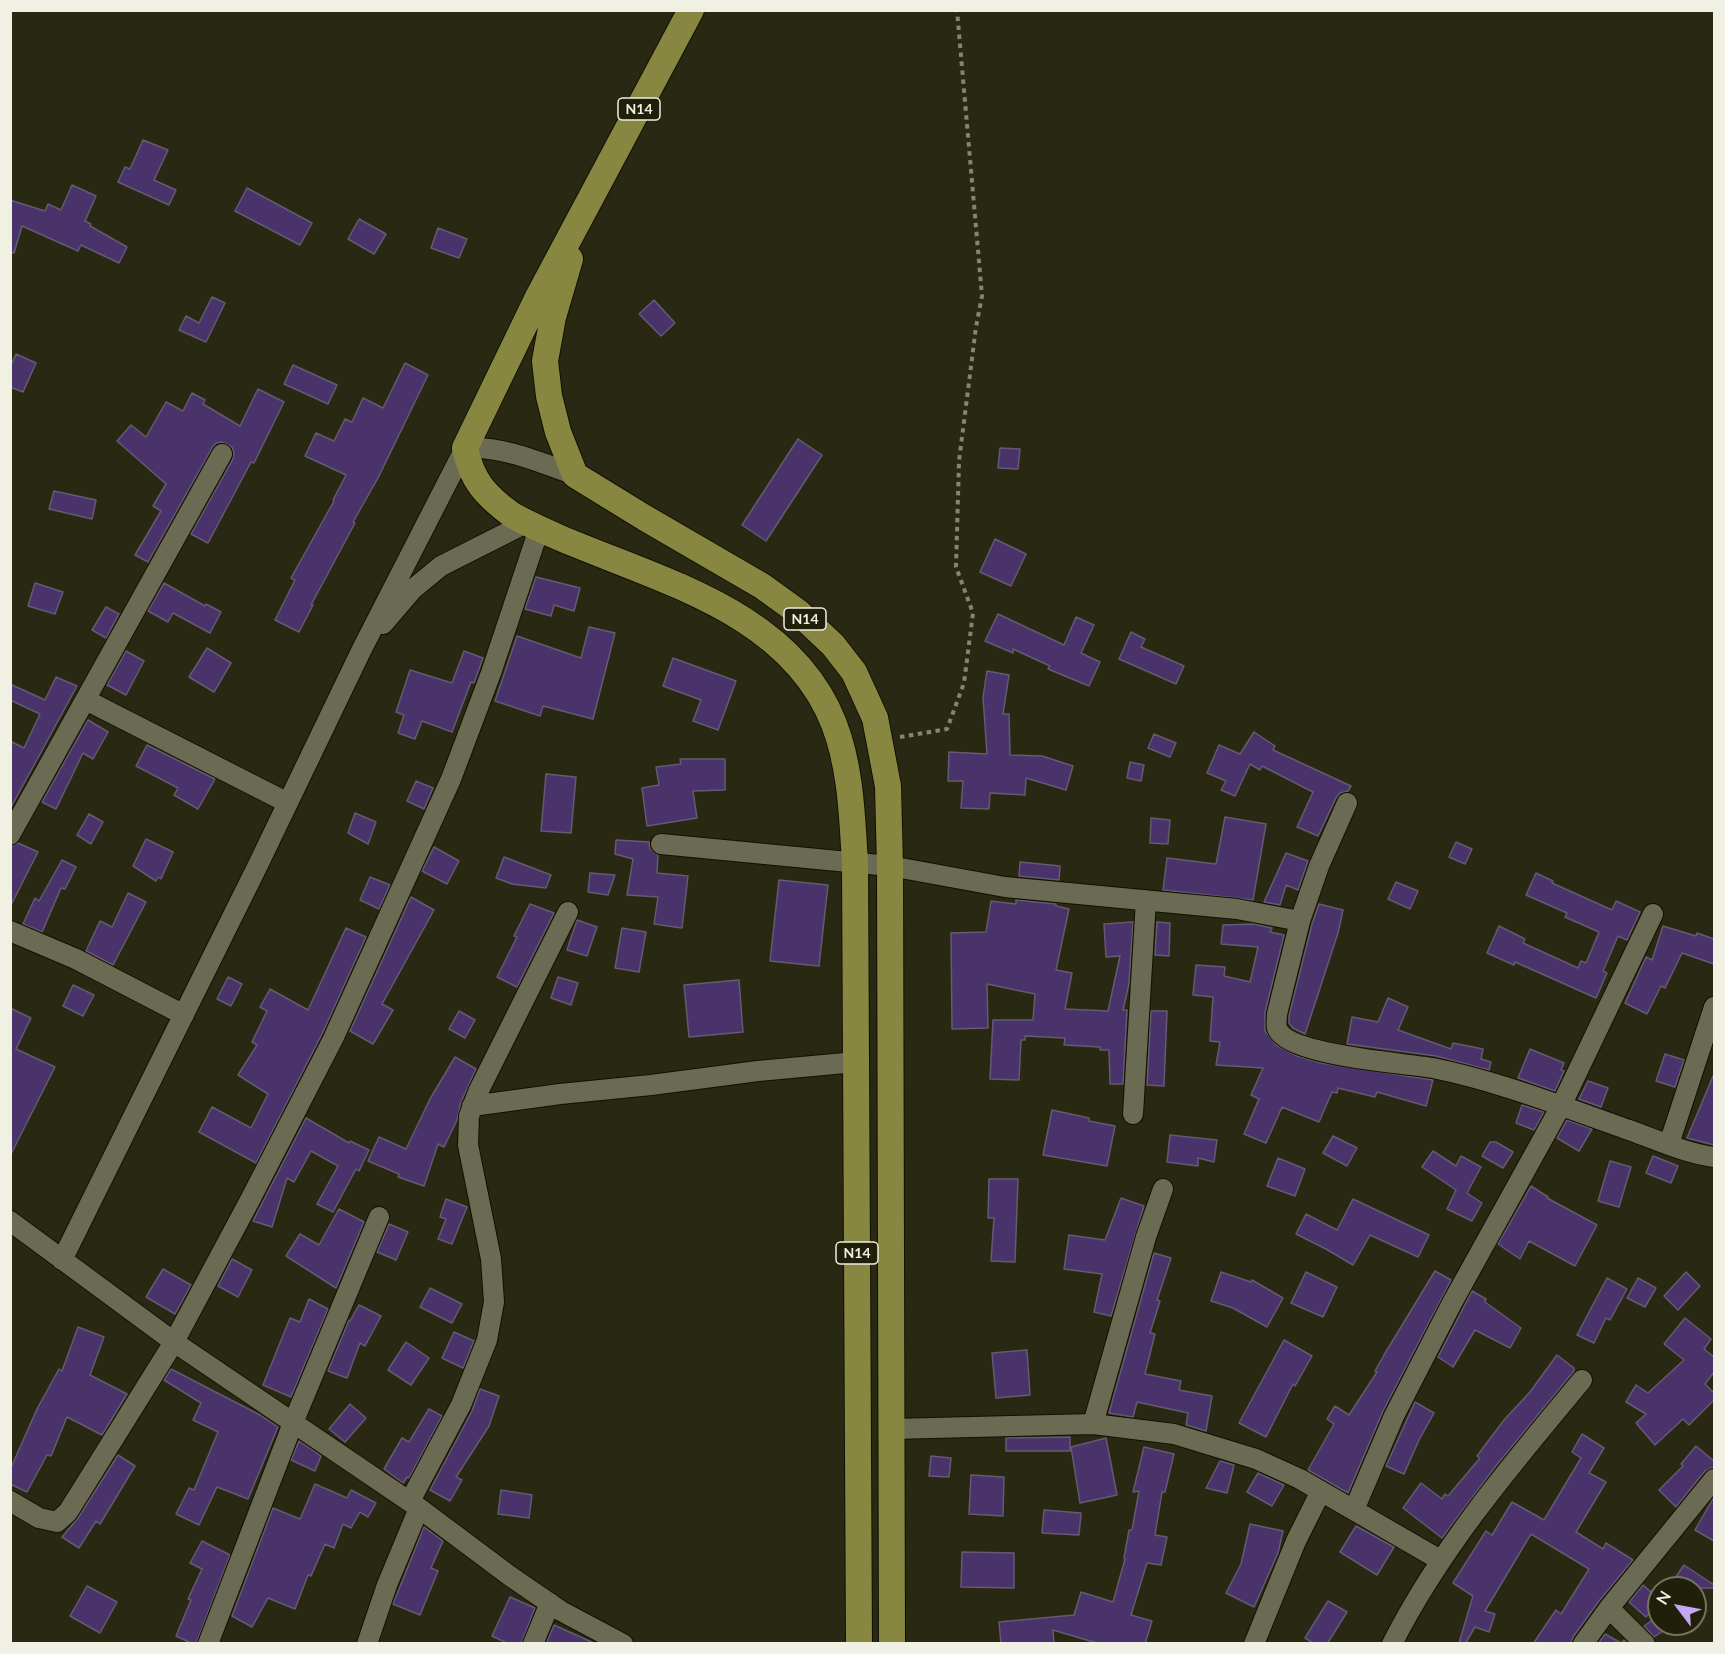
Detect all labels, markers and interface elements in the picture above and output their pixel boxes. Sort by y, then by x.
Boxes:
road number: N14 [618,98,660,120]
road number: N14 [784,608,826,630]
road number: N14 [836,1242,878,1264]
north arrow [1647,1576,1707,1636]
text: N [1652,1587,1674,1608]

